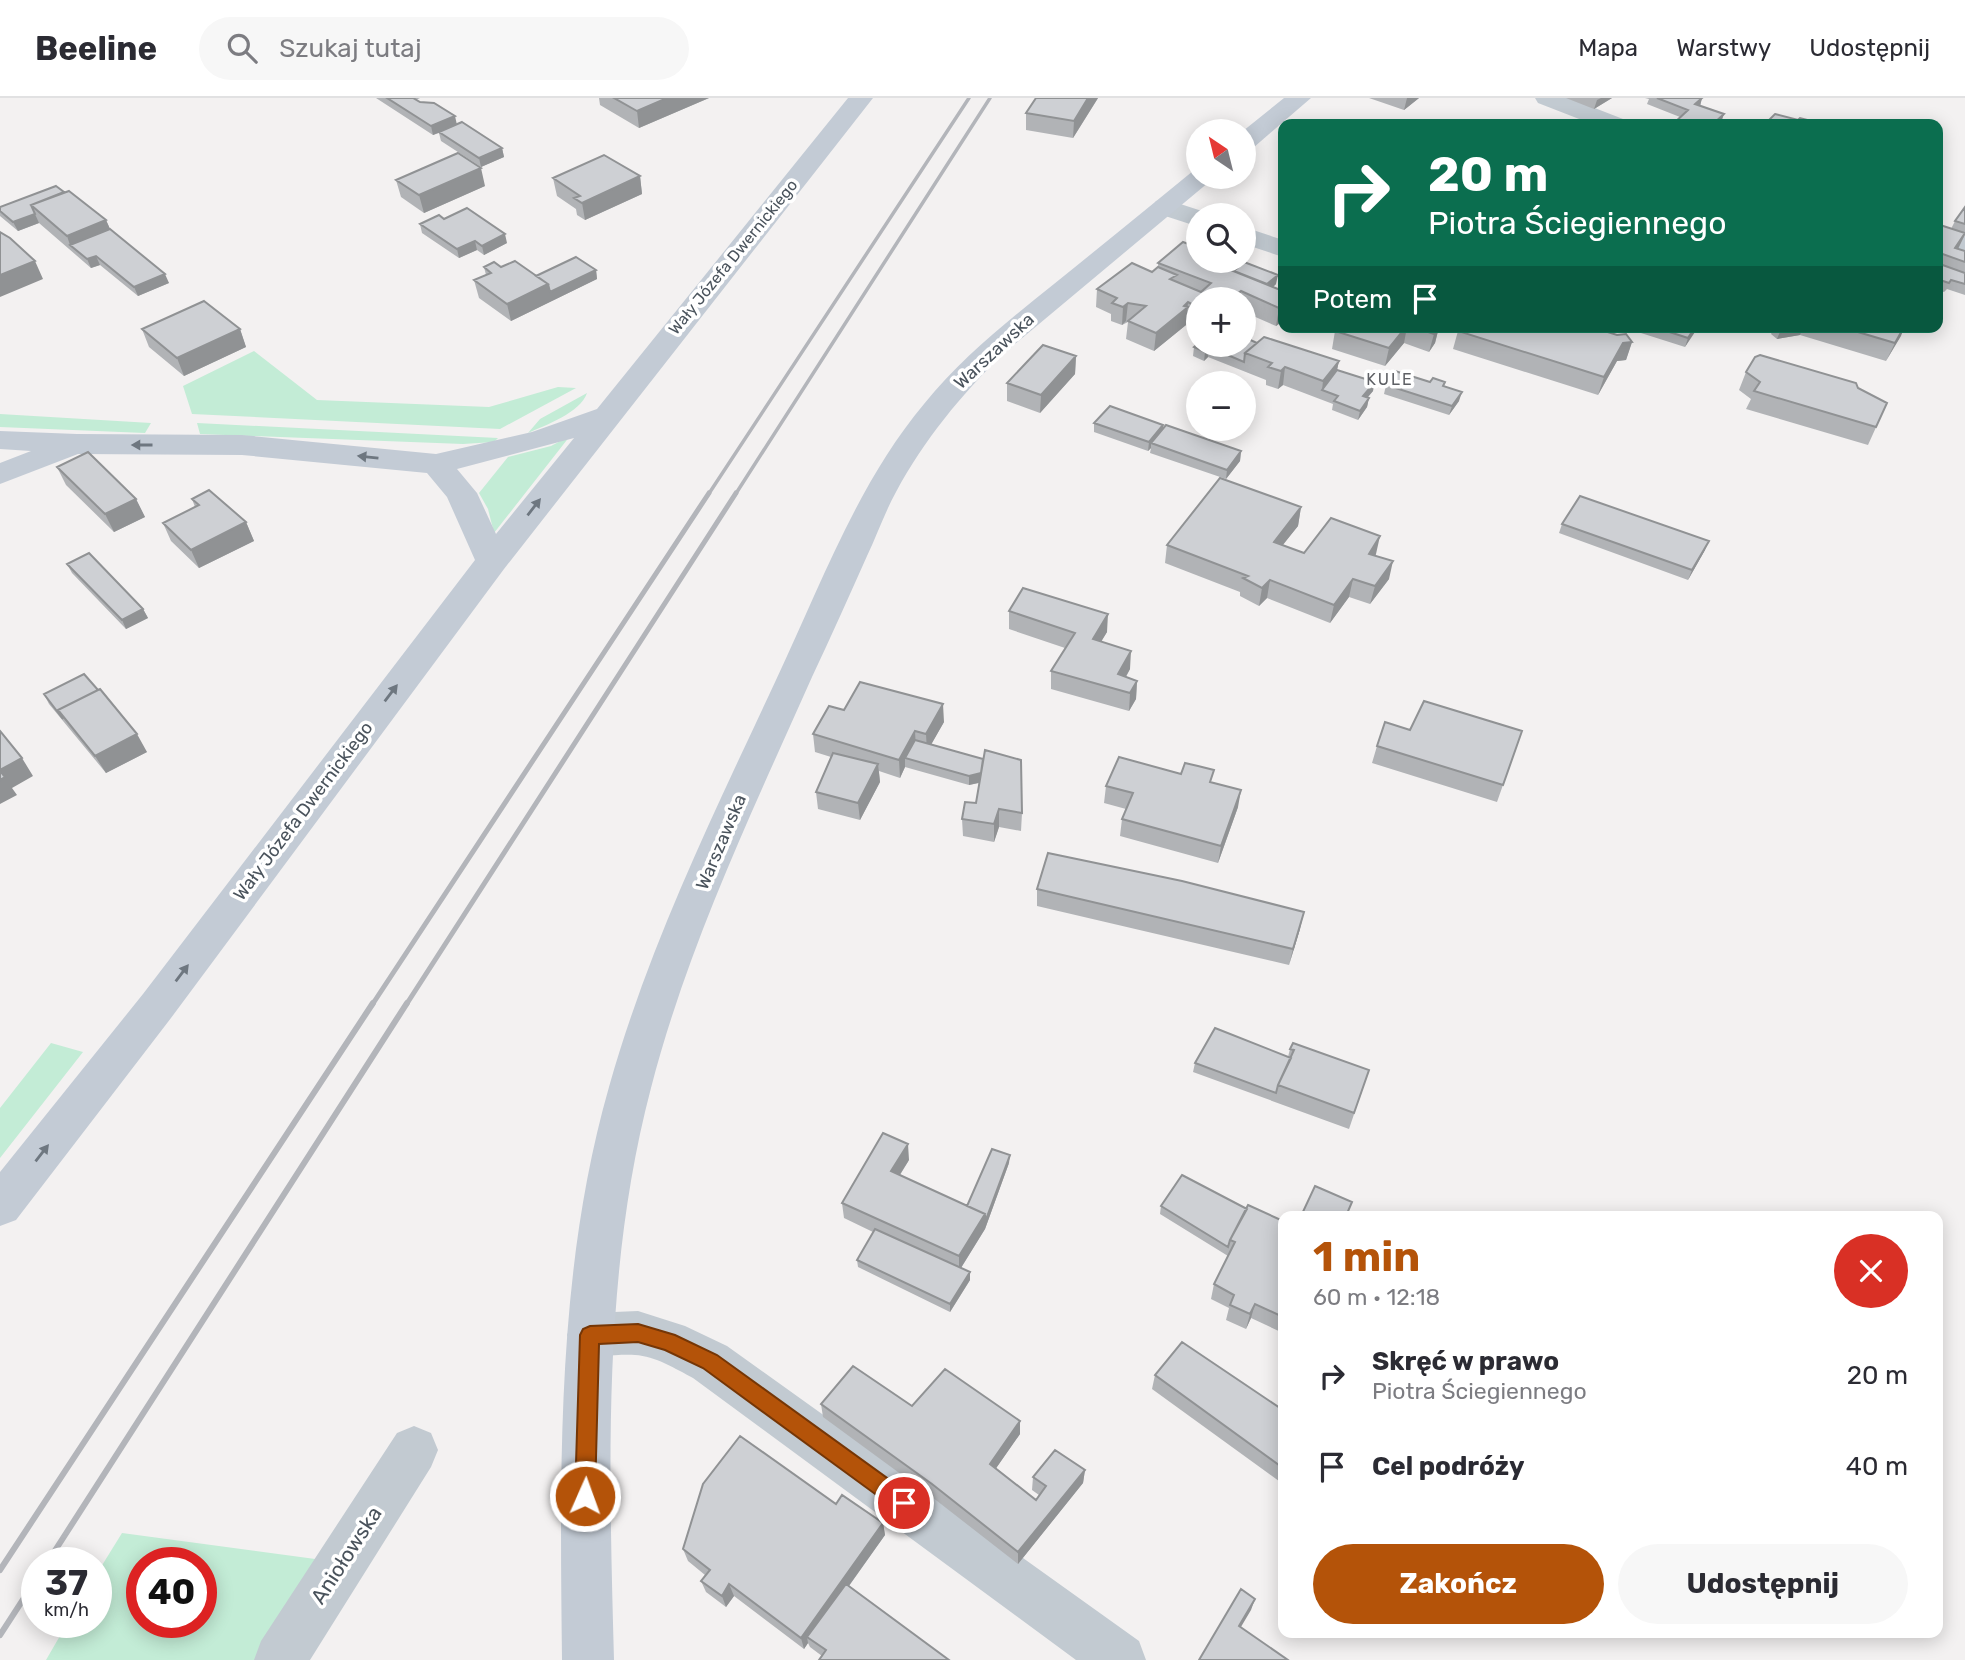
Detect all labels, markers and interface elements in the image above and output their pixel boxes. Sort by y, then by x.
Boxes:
search box [199,17,689,80]
text: Beeline [35,29,157,68]
icon: search [223,29,261,67]
text: Szukaj tutaj [279,33,422,64]
text: Mapa [1578,34,1638,62]
text: Warstwy [1676,34,1771,62]
text: Udostępnij [1809,34,1930,62]
north arrow [1186,119,1256,189]
map controls [1186,119,1256,441]
text: 20 m [1428,145,1549,203]
icon: right [1313,147,1404,238]
street label: Wały Józefa Dwernickiego [665,176,801,338]
button: search [1186,203,1256,273]
text: Piotra Ściegiennego [1428,204,1727,242]
icon: arrive [1406,280,1444,318]
text: Potem [1313,284,1392,315]
button: + [1186,287,1256,357]
street label: Warszawska [949,308,1039,394]
district label: KULE [1366,370,1414,389]
button: − [1186,371,1256,441]
one-way arrow [130,439,152,451]
one-way arrow [357,451,379,462]
one-way arrow [526,498,540,516]
one-way arrow [384,684,398,702]
street label: Wały Józefa Dwernickiego [229,717,377,905]
street label: Warszawska [691,791,751,893]
one-way arrow [174,964,188,982]
one-way arrow [35,1144,50,1162]
text: 1 min [1313,1232,1420,1282]
button: close [1834,1234,1908,1308]
text: 60 m · 12:18 [1313,1283,1440,1311]
text: Skręć w prawo [1372,1346,1559,1377]
icon: right [1313,1357,1351,1395]
text: 20 m [1847,1360,1908,1391]
text: Piotra Ściegiennego [1372,1377,1587,1405]
icon: arrive [1313,1448,1351,1486]
text: Cel podróży [1372,1451,1525,1482]
text: 40 m [1846,1451,1908,1482]
position arrow [548,1459,622,1533]
pin [874,1473,934,1533]
icon: arrive [885,1484,923,1522]
street label: Aniołowska [305,1502,387,1608]
button: Zakończ [1313,1544,1604,1624]
button: Udostępnij [1618,1544,1908,1624]
speed limit sign: 40 [126,1547,217,1638]
text: 37 [45,1562,88,1604]
text: km/h [44,1599,89,1621]

